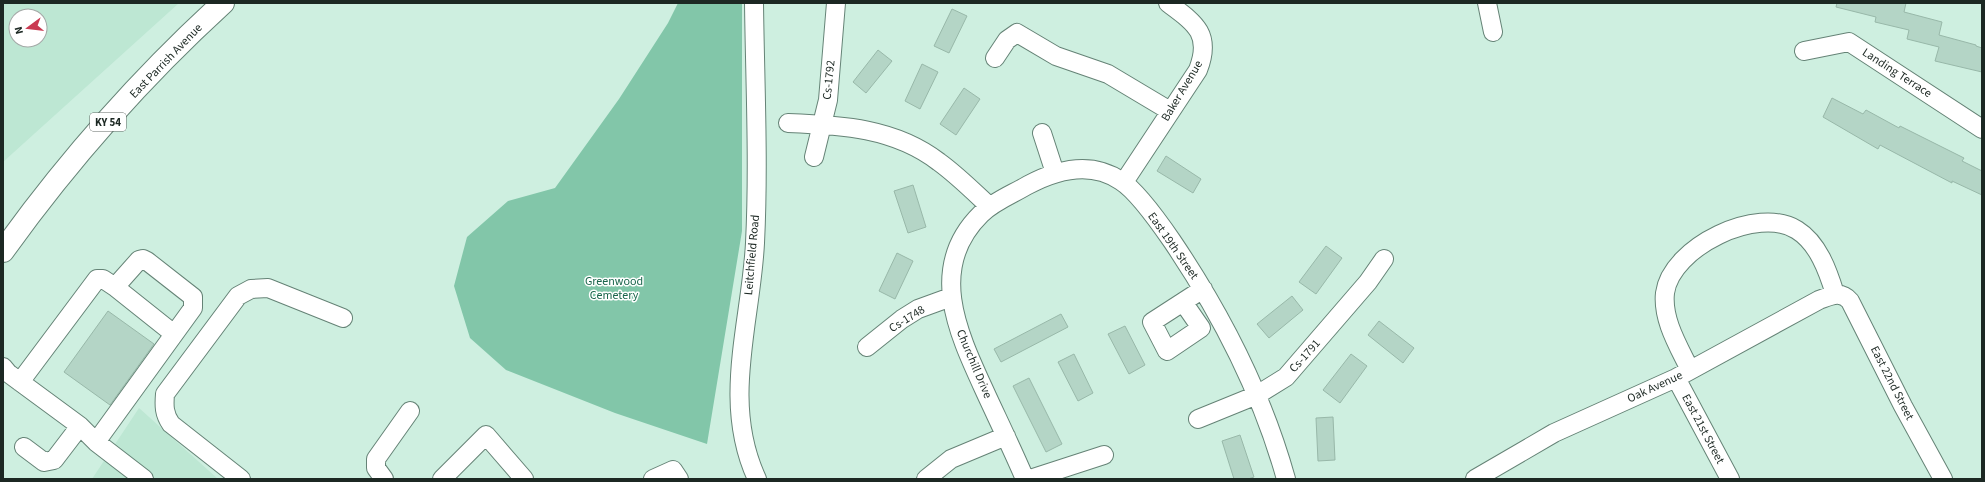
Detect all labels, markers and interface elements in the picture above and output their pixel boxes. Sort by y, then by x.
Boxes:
north arrow [8,8,48,48]
street label: East Parrish Avenue [126,20,206,102]
text: N [11,25,27,36]
street label: Landing Terrace [1859,44,1935,102]
street label: Baker Avenue [1157,57,1207,125]
street label: Cs-1792 [818,59,840,101]
road number: KY 54 [90,113,126,131]
street label: East 19th Street [1143,209,1203,283]
street label: Leitchfield Road [740,214,764,296]
park label: Greenwood Cemetery [585,273,643,304]
street label: Cs-1748 [886,301,928,337]
street label: Churchill Drive [952,327,996,401]
street label: Cs-1791 [1285,336,1325,376]
street label: East 22nd Street [1866,343,1918,423]
street label: Oak Avenue [1625,367,1686,407]
street label: East 21st Street [1677,391,1729,467]

